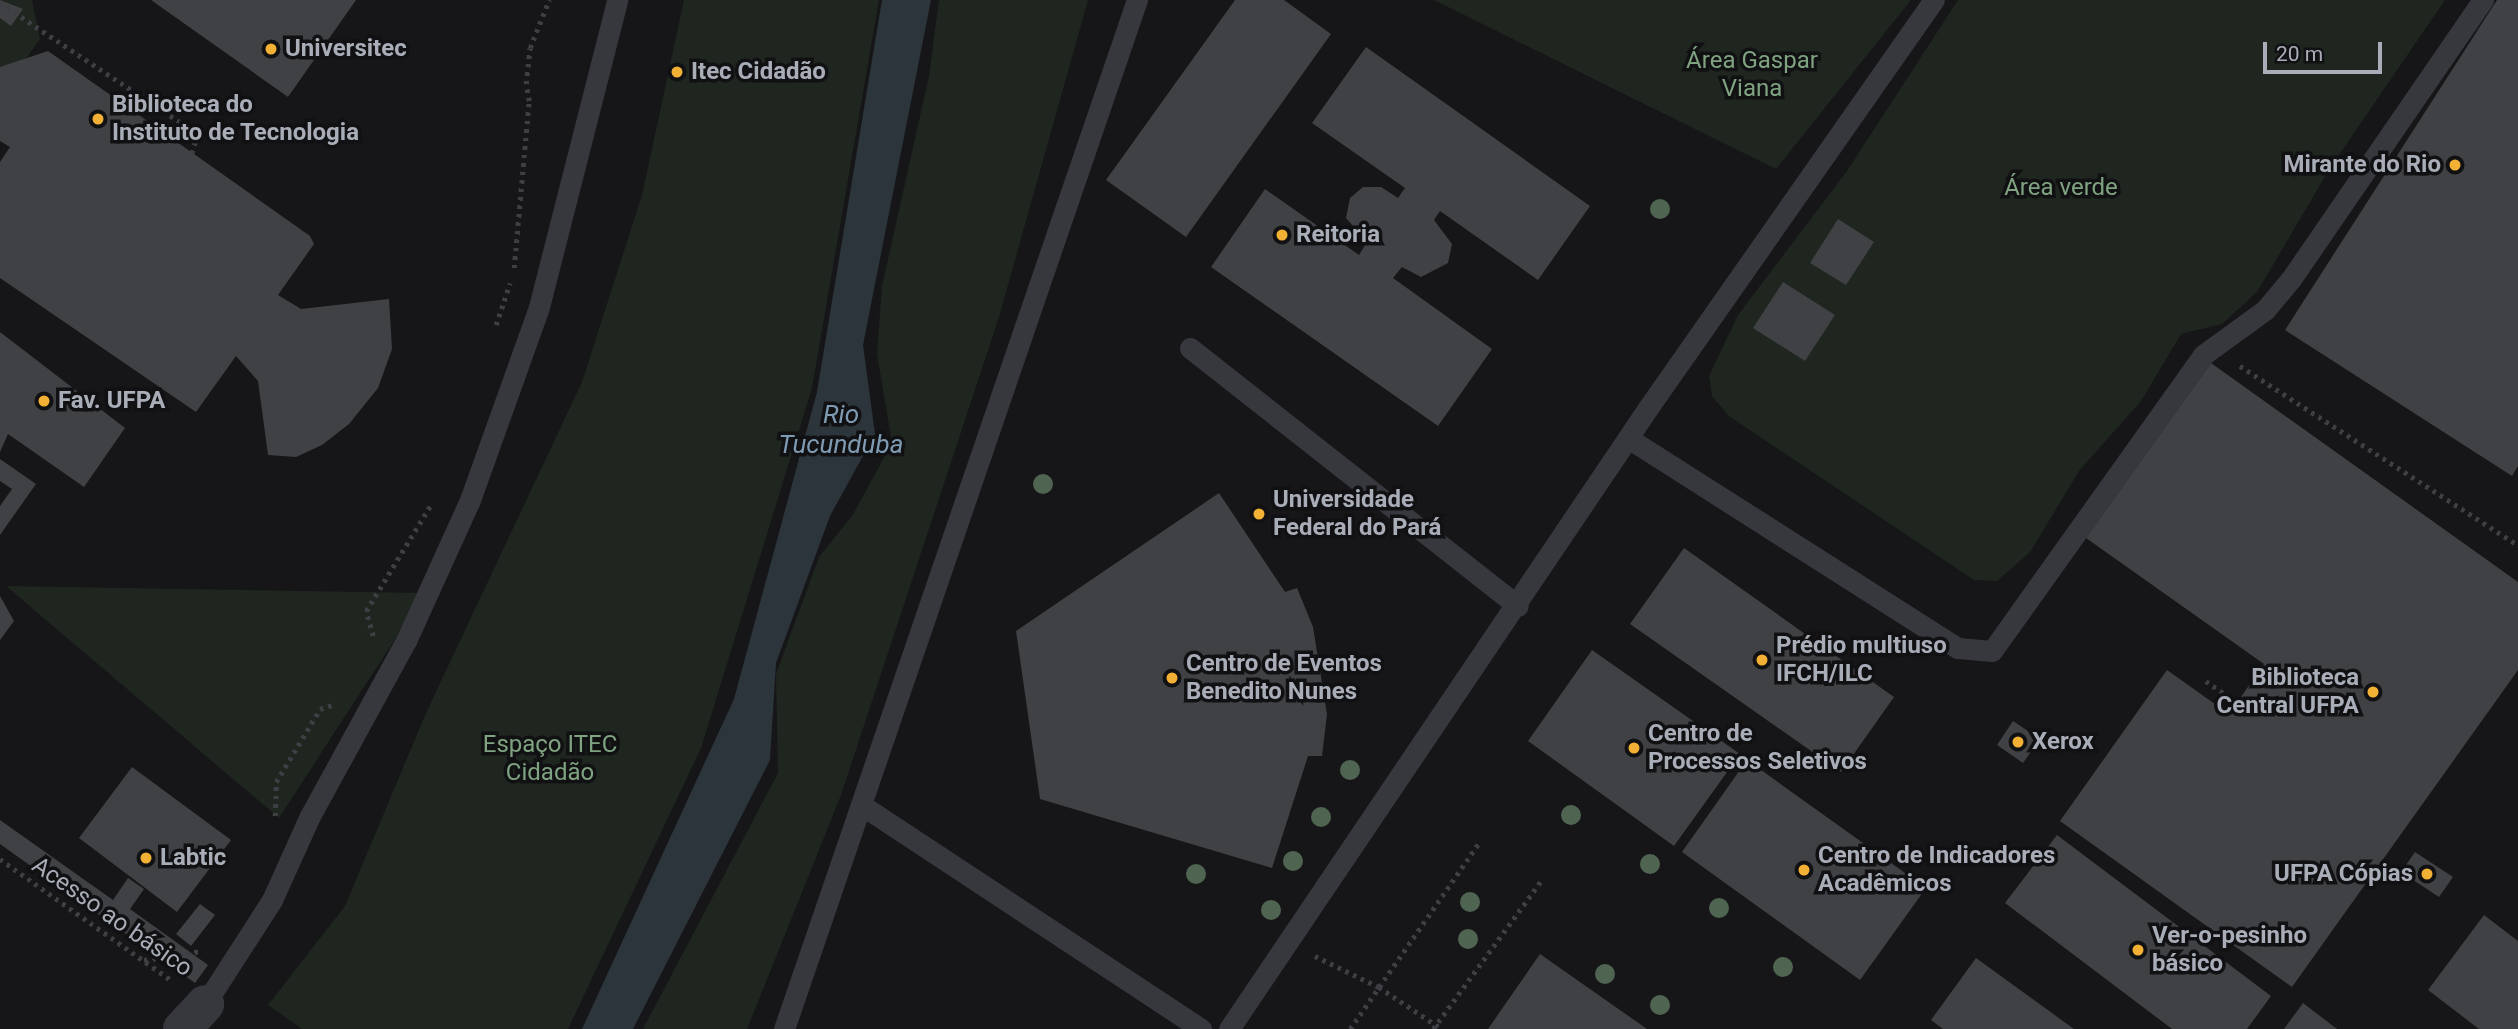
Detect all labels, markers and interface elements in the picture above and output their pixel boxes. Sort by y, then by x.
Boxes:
scale bar [2266,28,2385,72]
place label: Universitec [285,35,407,63]
marker: Universitec [263,41,279,57]
text: 20 m [2276,42,2323,66]
park label: Área Gaspar Viana [1686,47,1818,103]
place label: Itec Cidadão [691,58,826,86]
marker: Itec Cidadão [669,64,685,80]
place label: Biblioteca do Instituto de Tecnologia [112,91,360,147]
marker: Biblioteca do Instituto de Tecnologia [90,111,106,127]
place label: Mirante do Rio [2284,151,2441,179]
marker: Mirante do Rio [2447,157,2463,173]
park label: Área verde [2004,174,2118,202]
place label: Reitoria [1296,221,1380,249]
marker: Reitoria [1274,227,1290,243]
place label: Fav. UFPA [58,387,165,415]
marker: Fav. UFPA [36,393,52,409]
water label: Rio Tucunduba [779,399,903,460]
place label: Universidade Federal do Pará [1273,486,1441,542]
marker: Universidade Federal do Pará [1251,506,1267,522]
place label: Prédio multiuso IFCH/ILC [1776,632,1947,688]
place label: Centro de Eventos Benedito Nunes [1186,650,1382,706]
marker: Prédio multiuso IFCH/ILC [1754,652,1770,668]
place label: Biblioteca Central UFPA [2217,664,2359,720]
marker: Centro de Eventos Benedito Nunes [1164,670,1180,686]
marker: Biblioteca Central UFPA [2365,684,2381,700]
place label: Centro de Processos Seletivos [1648,720,1867,776]
place label: Xerox [2032,728,2094,756]
park label: Espaço ITEC Cidadão [483,731,617,787]
marker: Xerox [2010,734,2026,750]
marker: Centro de Processos Seletivos [1626,740,1642,756]
place label: Centro de Indicadores Acadêmicos [1818,842,2055,898]
place label: Labtic [160,844,226,872]
marker: Labtic [138,850,154,866]
street label: Acesso ao básico [26,851,198,983]
place label: UFPA Cópias [2274,860,2413,888]
marker: Centro de Indicadores Acadêmicos [1796,862,1812,878]
marker: UFPA Cópias [2419,866,2435,882]
place label: Ver-o-pesinho básico [2152,922,2307,978]
marker: Ver-o-pesinho básico [2130,942,2146,958]

